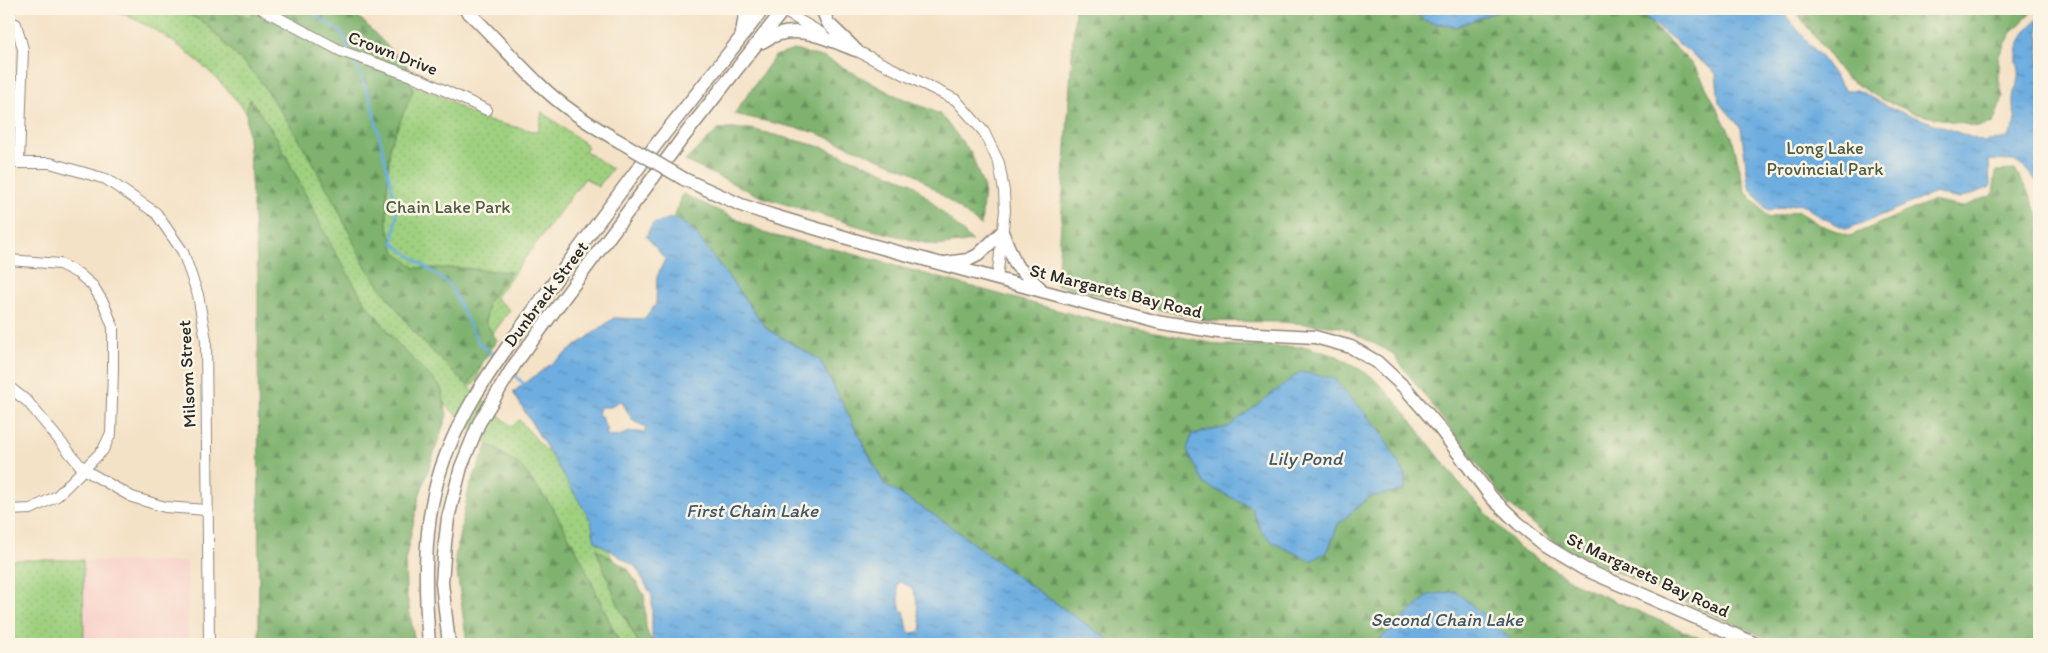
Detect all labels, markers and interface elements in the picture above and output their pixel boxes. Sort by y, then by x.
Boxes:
street label: Crown Drive [345,26,441,80]
park label: Long Lake Provincial Park [1767,137,1884,180]
park label: Chain Lake Park [386,196,510,218]
street label: Dunbrack Street [499,236,593,351]
street label: St Margarets Bay Road [1027,259,1205,323]
street label: Milsom Street [173,319,201,428]
water label: Lily Pond [1268,447,1344,470]
water label: First Chain Lake [686,499,819,522]
street label: St Margarets Bay Road [1563,528,1733,623]
water label: Second Chain Lake [1371,608,1524,631]

